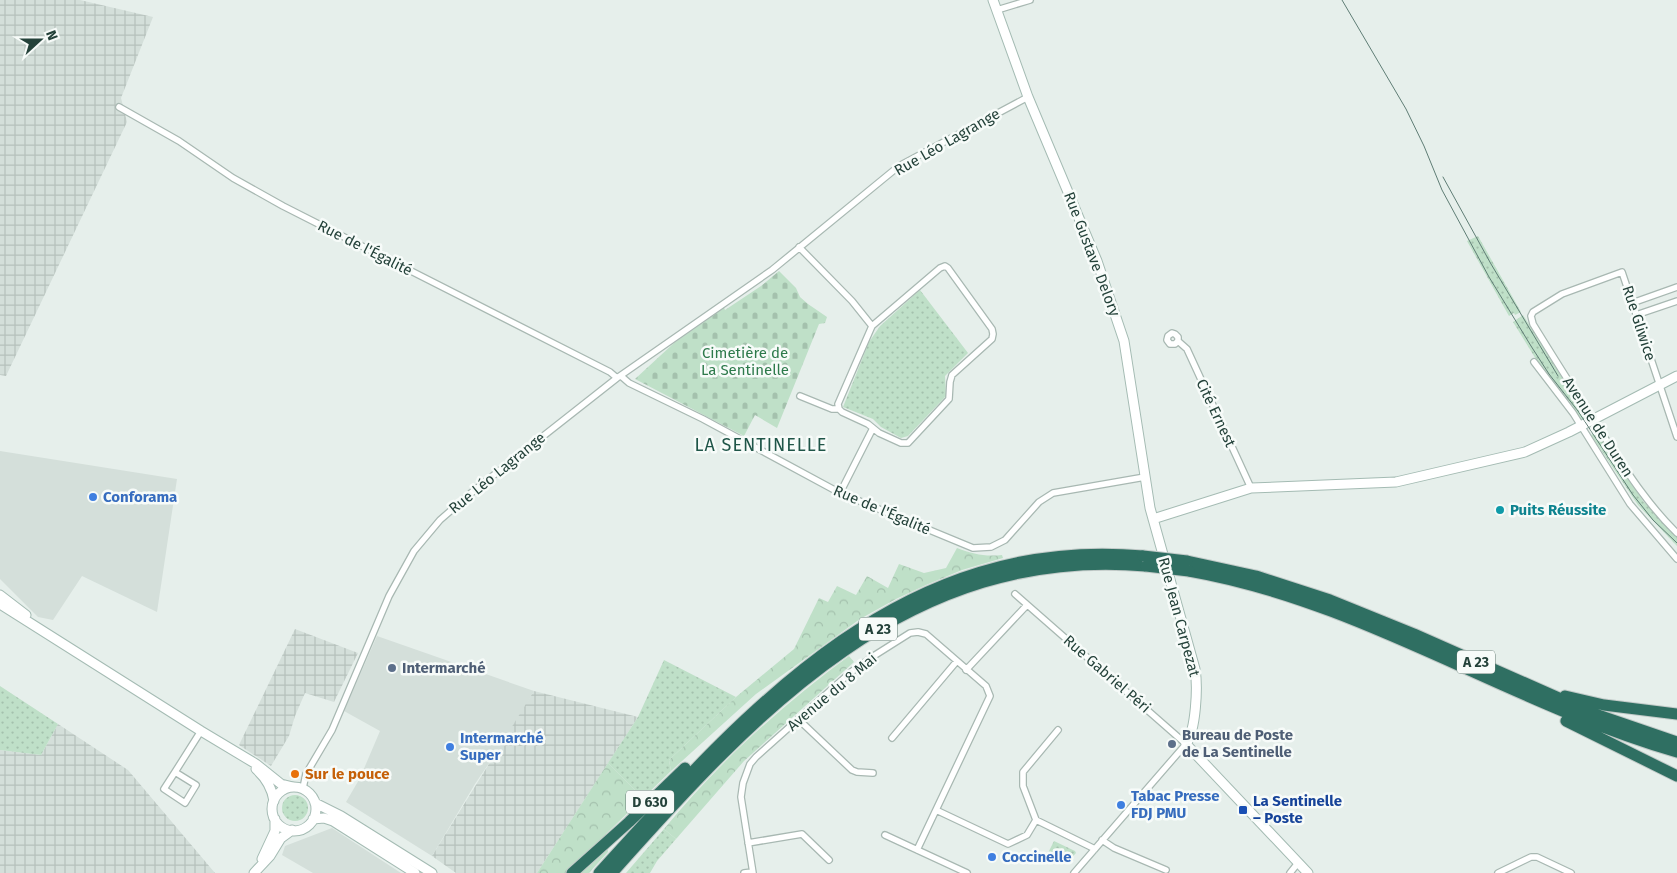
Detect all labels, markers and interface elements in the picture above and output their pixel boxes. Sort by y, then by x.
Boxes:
north arrow [15,15,65,65]
text: N [42,28,61,43]
street label: Rue Léo Lagrange [891,104,1003,180]
street label: Rue Gustave Delory [1060,189,1124,319]
street label: Rue de l'Égalité [315,216,415,280]
street label: Rue Gliwice [1618,283,1660,363]
park label: Cimetière de La Sentinelle [701,344,789,379]
street label: Avenue de Duren [1559,374,1637,480]
street label: Cité Ernest [1192,376,1240,450]
street label: Rue Léo Lagrange [445,429,549,517]
district label: LA SENTINELLE [695,434,827,456]
street label: Rue de l'Égalité [831,481,933,539]
place label: Conforama [103,488,177,506]
marker: Conforama [87,491,99,503]
place label: Puits Réussite [1510,501,1606,519]
marker: Puits Réussite [1494,504,1506,516]
street label: Rue Jean Carpezat [1154,555,1204,679]
road number: A 23 [859,618,897,640]
street label: Rue Gabriel Péri [1060,631,1154,717]
street label: Avenue du 8 Mai [783,649,881,735]
road number: A 23 [1457,650,1495,674]
place label: Intermarché [402,659,485,677]
marker: Intermarché [386,662,398,674]
place label: Bureau de Poste de La Sentinelle [1182,726,1293,761]
place label: Intermarché Super [460,729,543,764]
marker: Bureau de Poste de La Sentinelle [1166,738,1178,750]
marker: Intermarché Super [444,741,456,753]
place label: Sur le pouce [305,765,389,783]
marker: Sur le pouce [289,768,301,780]
place label: Tabac Presse FDJ PMU [1131,787,1220,822]
road number: D 630 [626,790,674,814]
place label: La Sentinelle – Poste [1253,792,1342,827]
marker: Tabac Presse FDJ PMU [1115,799,1127,811]
marker: La Sentinelle – Poste [1237,804,1249,816]
place label: Coccinelle [1002,848,1071,866]
marker: Coccinelle [986,851,998,863]

